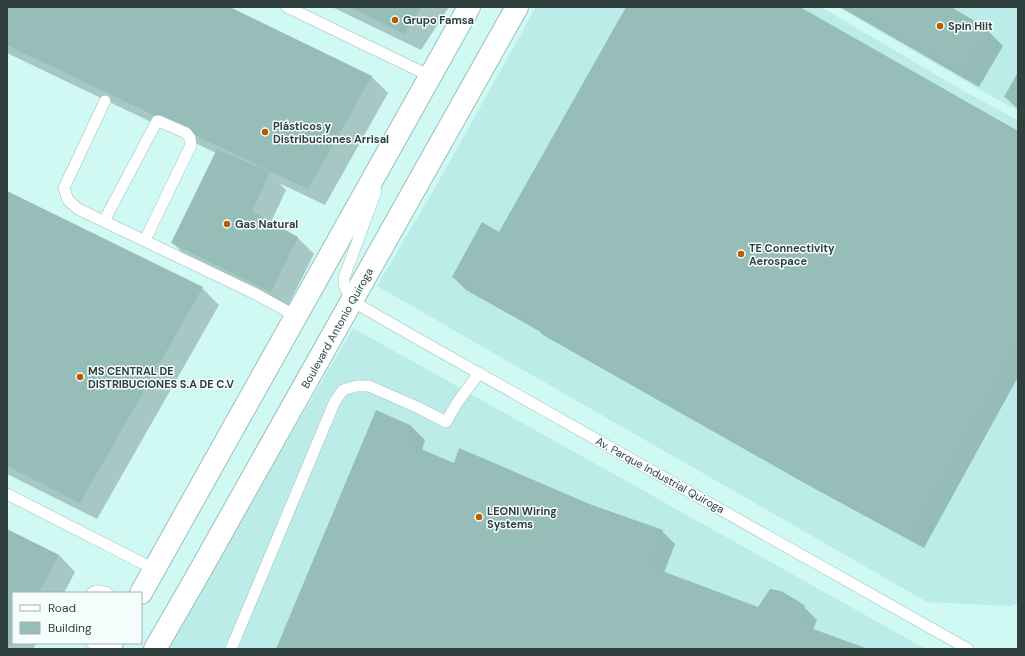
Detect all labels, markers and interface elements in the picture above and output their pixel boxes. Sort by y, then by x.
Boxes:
place label: Grupo Famsa [403,13,474,27]
marker: Grupo Famsa [390,15,400,25]
place label: Spin Hiit [948,19,993,33]
marker: Spin Hiit [935,21,945,31]
place label: Plásticos y Distribuciones Arrisal [273,119,389,146]
marker: Plásticos y Distribuciones Arrisal [260,127,270,137]
place label: Gas Natural [235,217,298,231]
marker: Gas Natural [222,219,232,229]
place label: TE Connectivity Aerospace [749,241,835,268]
marker: TE Connectivity Aerospace [736,249,746,259]
street label: Boulevard Antonio Quiroga [298,265,376,391]
place label: MS CENTRAL DE DISTRIBUCIONES S.A DE C.V [88,364,234,391]
marker: MS CENTRAL DE DISTRIBUCIONES S.A DE C.V [75,372,85,382]
street label: Av. Parque Industrial Quiroga [593,434,727,516]
place label: LEONI Wiring Systems [487,504,557,531]
marker: LEONI Wiring Systems [474,512,484,522]
legend [12,592,142,644]
text: Road [48,600,76,616]
text: Building [48,620,92,636]

